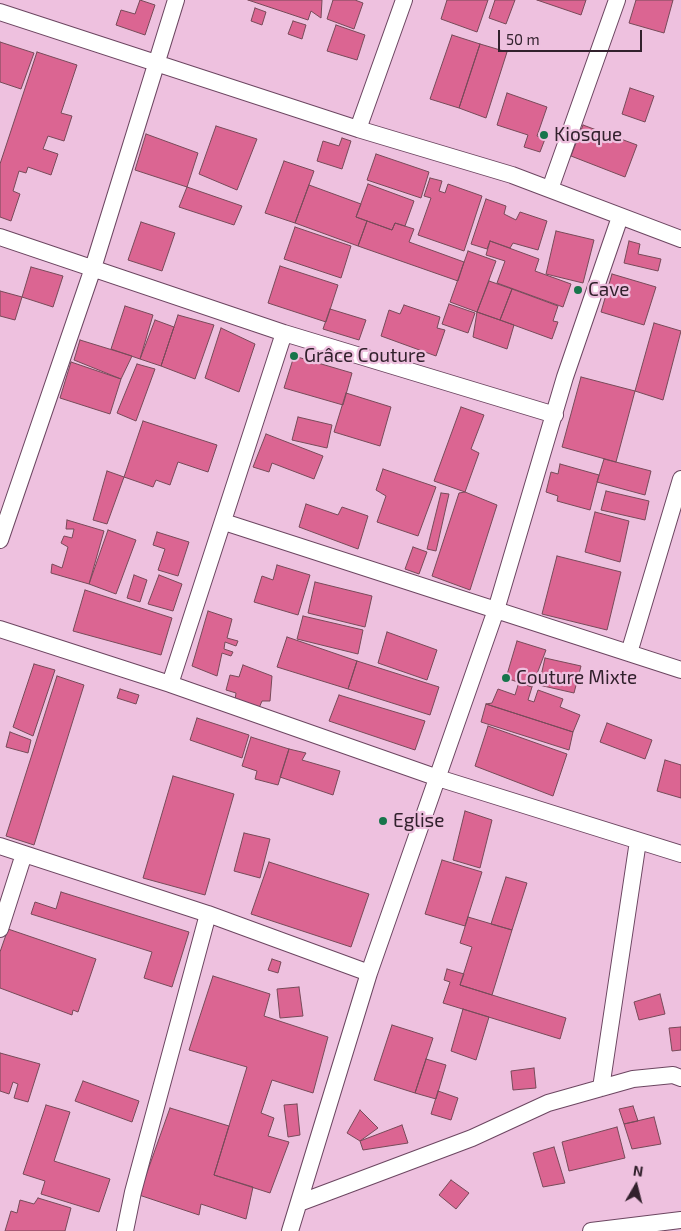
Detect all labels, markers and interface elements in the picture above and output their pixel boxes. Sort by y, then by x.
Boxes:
scale bar [501,20,645,52]
text: 50 m [506,30,540,48]
place label: Kiosque [554,124,622,146]
marker: Kiosque [538,129,550,141]
place label: Cave [588,279,629,301]
marker: Cave [572,284,584,296]
place label: Grâce Couture [304,345,426,367]
marker: Grâce Couture [288,350,300,362]
place label: Couture Mixte [516,667,637,689]
marker: Couture Mixte [500,672,512,684]
place label: Eglise [393,810,444,832]
marker: Eglise [377,815,389,827]
north arrow [611,1161,661,1211]
text: N [632,1162,644,1180]

